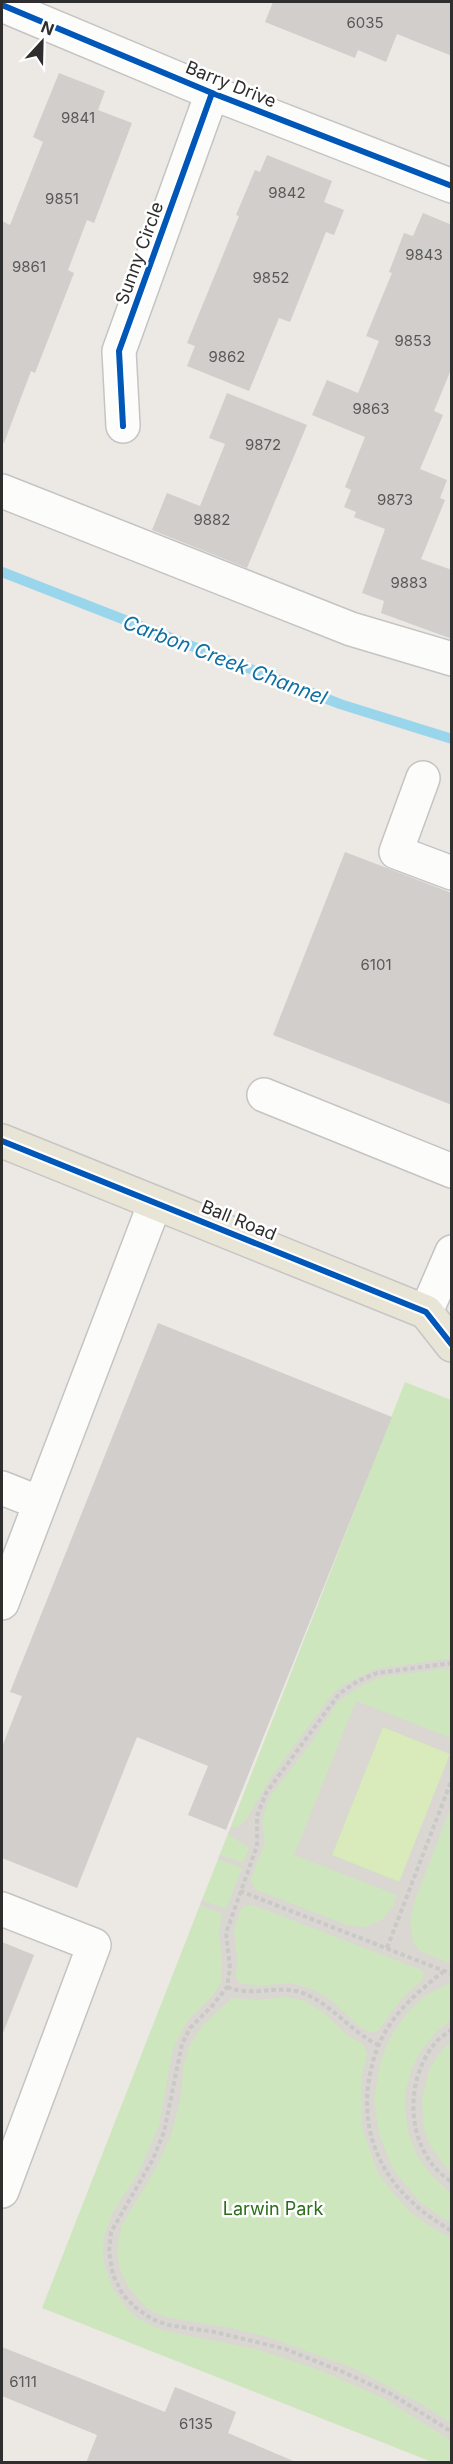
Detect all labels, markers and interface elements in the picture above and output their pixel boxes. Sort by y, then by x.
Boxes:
north arrow [12,12,72,72]
house number: 6035 [346,13,384,32]
text: N [38,17,57,40]
street label: Barry Drive [183,56,279,112]
house number: 9841 [61,108,95,127]
house number: 9842 [268,183,306,202]
house number: 9851 [45,189,79,208]
street label: Sunny Circle [111,199,167,307]
house number: 9843 [405,245,443,264]
house number: 9861 [12,257,46,276]
house number: 9852 [253,268,289,287]
house number: 9853 [395,331,431,350]
house number: 9862 [208,347,246,366]
house number: 9863 [352,399,390,418]
house number: 9872 [245,435,281,454]
house number: 9873 [377,490,413,509]
house number: 9882 [193,510,231,529]
house number: 9883 [390,573,428,592]
water label: Carbon Creek Channel [120,610,331,710]
house number: 6101 [361,955,391,974]
street label: Ball Road [198,1195,280,1245]
park label: Larwin Park [223,2198,323,2219]
house number: 6111 [9,2372,37,2391]
house number: 6135 [179,2414,213,2433]

